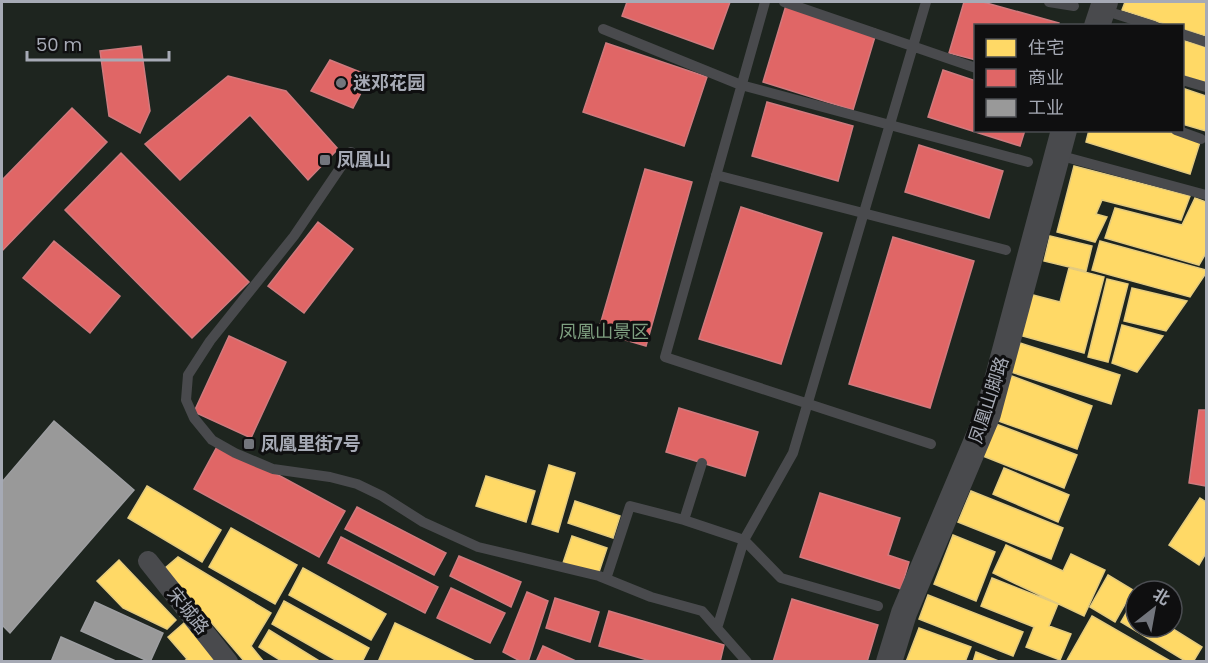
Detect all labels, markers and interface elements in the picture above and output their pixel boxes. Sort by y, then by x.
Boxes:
scale bar [27,24,170,62]
legend [974,24,1184,132]
text: 50 m [36,32,82,57]
text: 住宅 [1028,35,1064,60]
text: 商业 [1028,65,1064,90]
place label: 迷邓花园 [353,70,425,95]
marker: 迷邓花园 [334,76,348,90]
text: 工业 [1028,95,1064,120]
place label: 凤凰山 [337,147,391,172]
marker: 凤凰山 [318,153,332,167]
park label: 凤凰山景区 [559,319,649,344]
street label: 凤凰山脚路 [963,353,1014,447]
place label: 凤凰里街7号 [261,431,361,456]
marker: 凤凰里街7号 [242,437,256,451]
north arrow [1124,579,1184,639]
street label: 宋城路 [162,582,215,640]
text: 北 [1149,583,1174,611]

